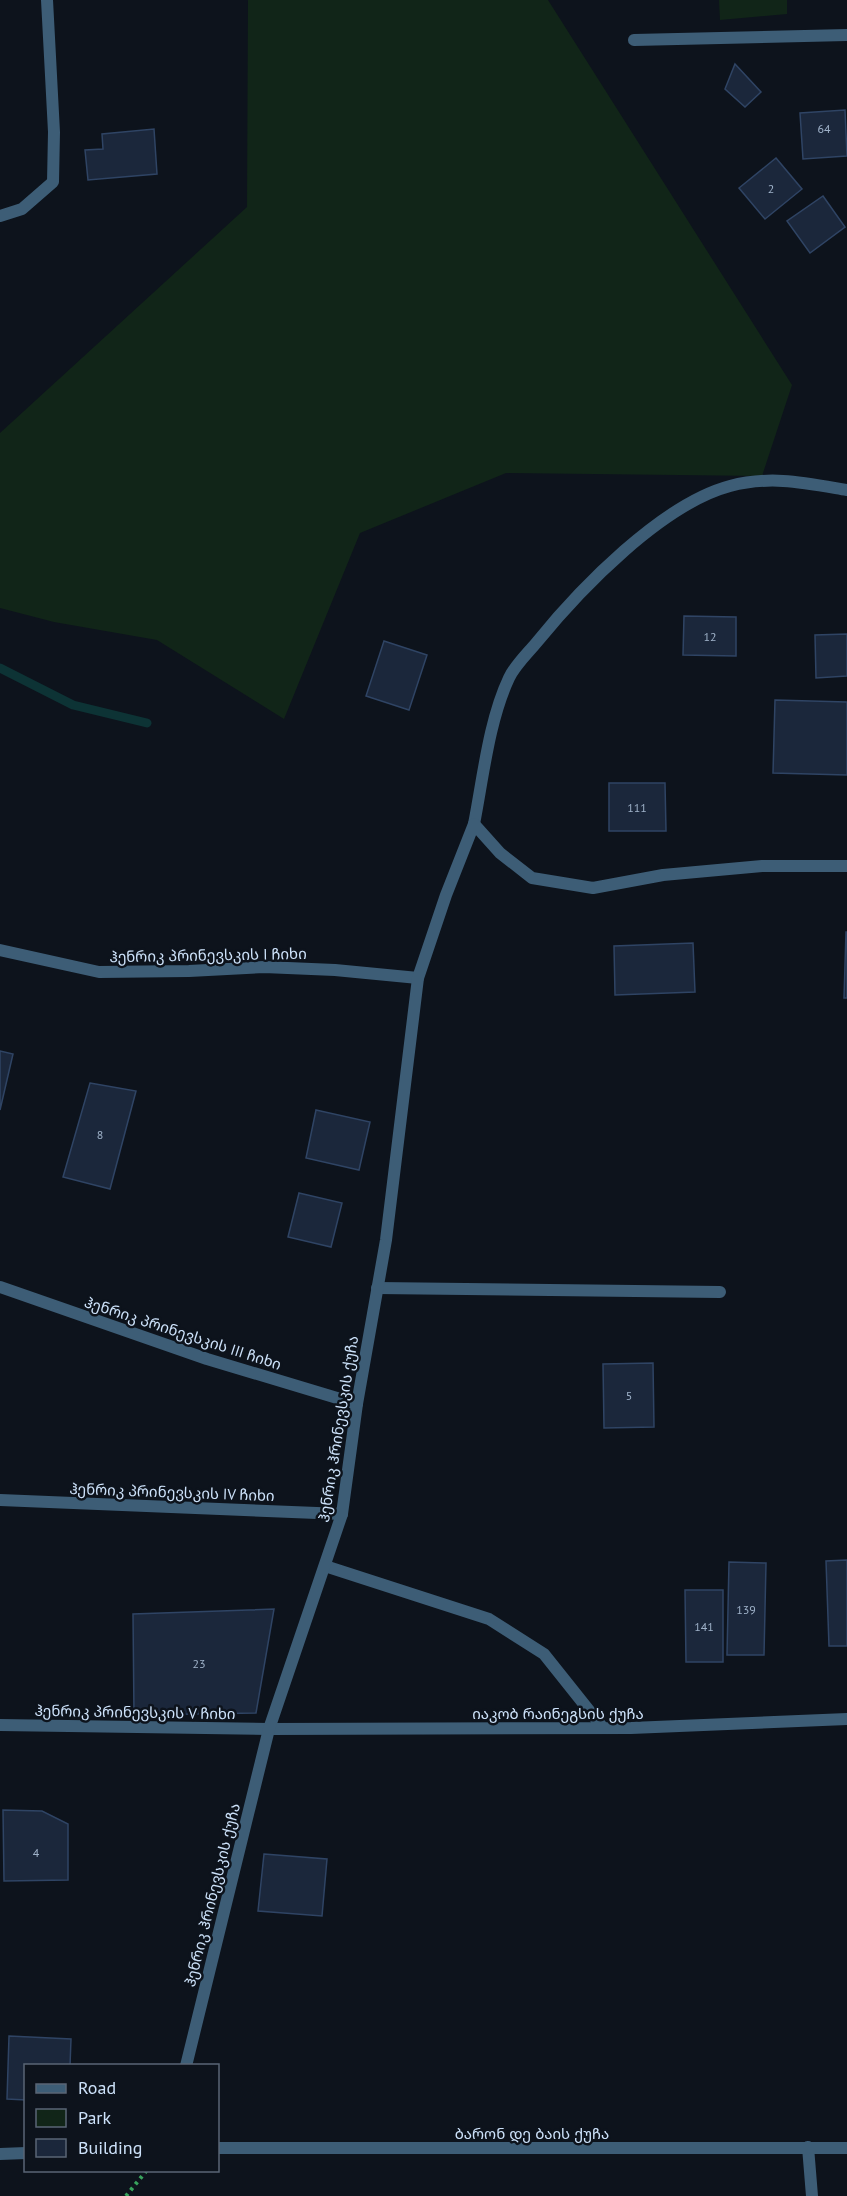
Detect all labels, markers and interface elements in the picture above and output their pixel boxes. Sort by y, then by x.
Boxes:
house number: 64 [817,121,831,136]
house number: 2 [768,181,774,196]
house number: 12 [703,629,717,644]
house number: 111 [627,800,647,815]
street label: ჰენრიკ პრინევსკის I ჩიხი [109,944,307,966]
house number: 8 [97,1127,103,1142]
street label: ჰენრიკ პრინევსკის III ჩიხი [82,1292,284,1374]
street label: ჰენრიკ ჰრინევსკის ქუჩა [314,1334,362,1524]
house number: 5 [626,1388,632,1403]
street label: ჰენრიკ პრინევსკის IV ჩიხი [69,1479,275,1505]
house number: 139 [736,1602,756,1617]
house number: 141 [694,1619,714,1634]
house number: 23 [192,1656,206,1671]
street label: ჰენრიკ პრინევსკის V ჩიხი [34,1701,236,1723]
street label: იაკობ რაინეგსის ქუჩა [472,1704,644,1723]
street label: ჰენრიკ ჰრინევსკის ქუჩა [180,1801,244,1989]
house number: 4 [33,1845,40,1860]
legend [24,2064,219,2172]
text: Road [78,2076,116,2099]
text: Park [78,2106,111,2129]
street label: ბარონ დე ბაის ქუჩა [455,2124,609,2143]
text: Building [78,2136,142,2159]

